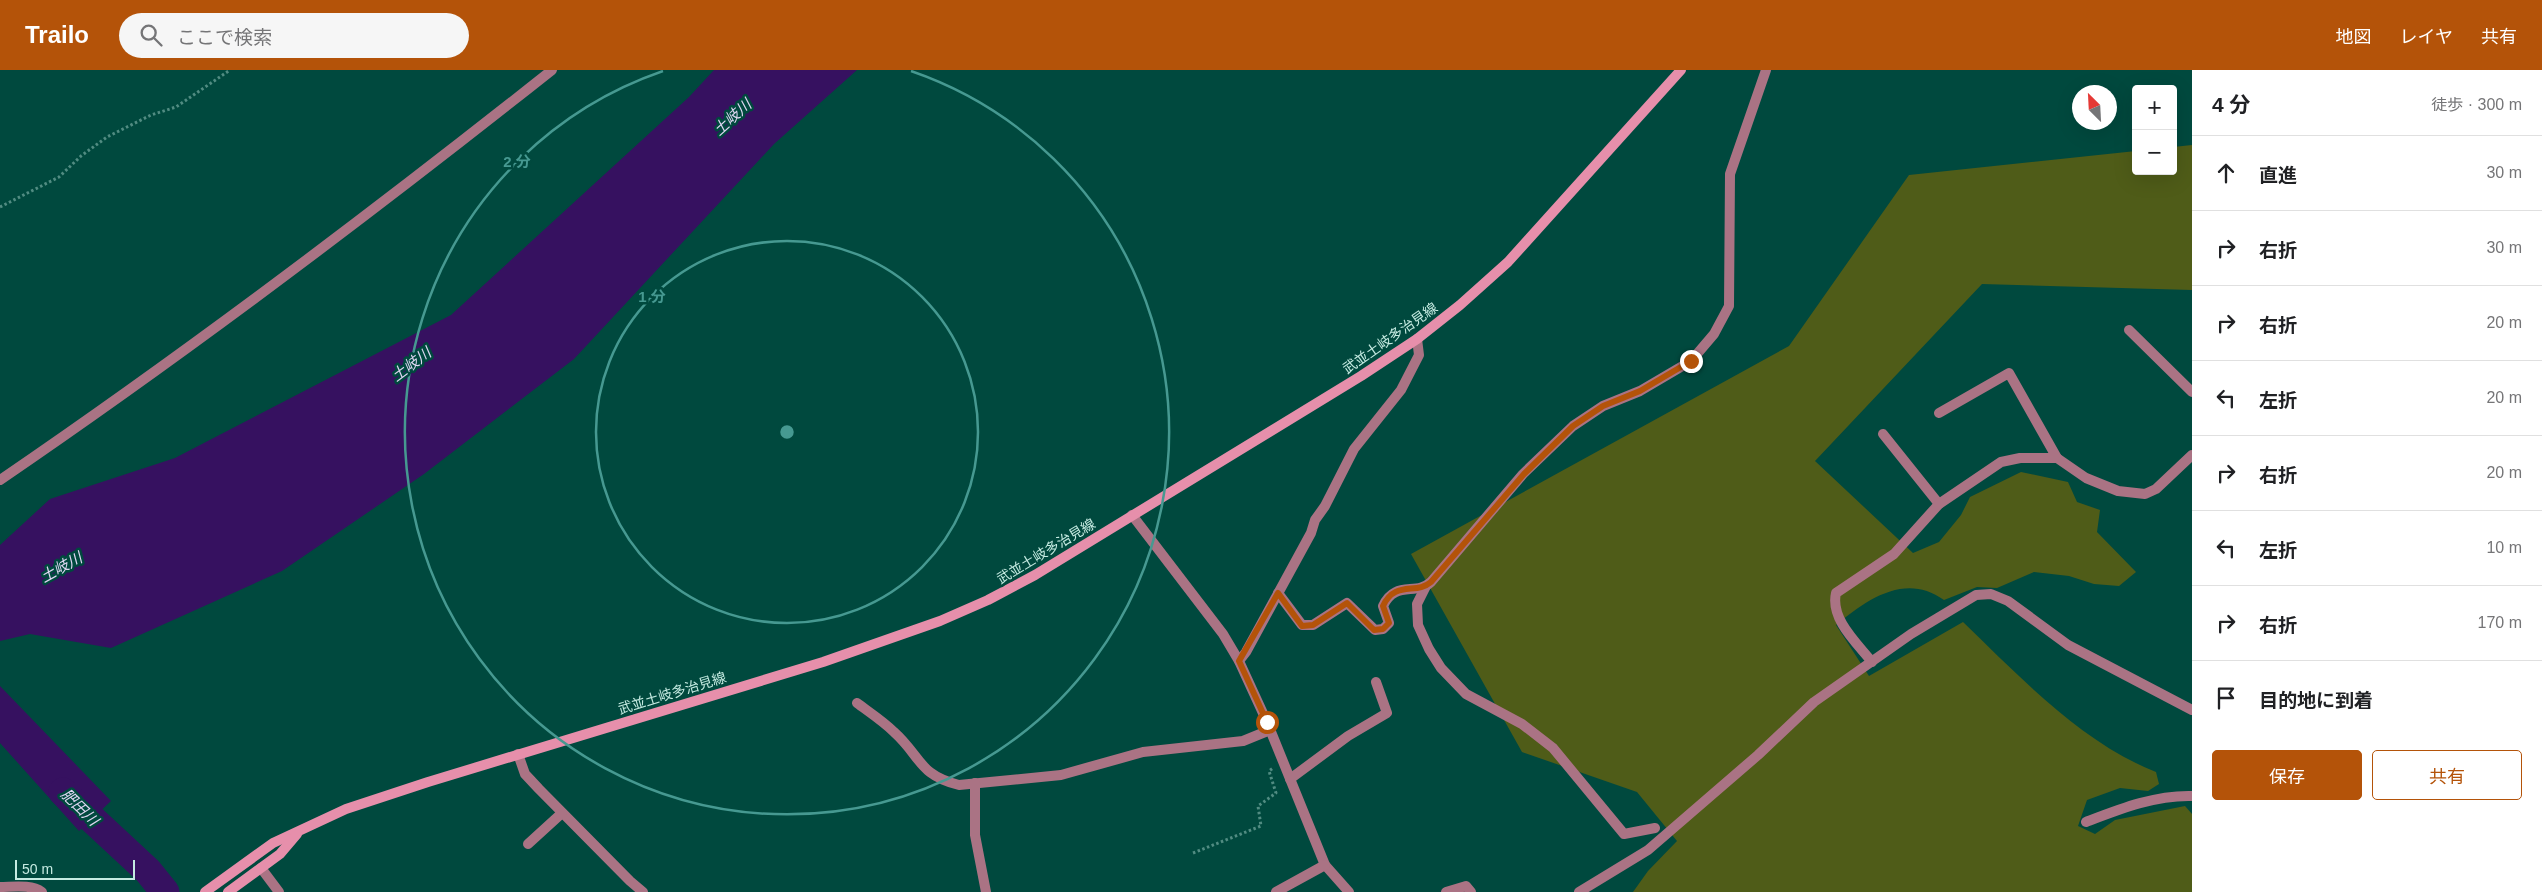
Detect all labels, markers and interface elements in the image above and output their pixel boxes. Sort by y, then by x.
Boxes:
search box [119,13,469,58]
text: Trailo [25,21,89,48]
icon: search [137,21,165,49]
text: ここで検索 [177,27,272,48]
text: 地図 [2336,27,2372,47]
text: レイヤ [2400,27,2453,47]
text: 共有 [2481,27,2517,47]
north arrow [2072,85,2117,130]
map controls [2132,85,2177,175]
button: + [2132,85,2177,130]
text: 4 分 [2212,93,2251,116]
water label: 土岐川 [710,94,756,138]
text: 徒歩 · 300 m [2431,96,2522,113]
button: − [2132,130,2177,175]
text: 2 分 [503,153,531,170]
icon: ahead [2212,159,2240,187]
text: 30 m [2486,164,2522,181]
text: 直進 [2259,165,2297,186]
icon: right [2212,234,2240,262]
text: 30 m [2486,239,2522,256]
text: 右折 [2259,240,2297,261]
text: 1 分 [638,288,666,305]
street label: 武並土岐多治見線 [1340,299,1440,377]
icon: right [2212,309,2240,337]
text: 20 m [2486,314,2522,331]
text: 右折 [2259,315,2297,336]
water label: 土岐川 [388,342,436,384]
route end [1680,350,1703,373]
icon: left [2212,384,2240,412]
text: 20 m [2486,389,2522,406]
text: 左折 [2259,390,2297,411]
centre of rings [778,423,796,441]
icon: right [2212,459,2240,487]
text: 20 m [2486,464,2522,481]
text: 右折 [2259,465,2297,486]
street label: 武並土岐多治見線 [994,515,1098,587]
icon: left [2212,534,2240,562]
text: 10 m [2486,539,2522,556]
text: 左折 [2259,540,2297,561]
water label: 土岐川 [37,548,87,585]
icon: right [2212,609,2240,637]
text: 170 m [2478,614,2522,631]
text: 右折 [2259,615,2297,636]
street label: 武並土岐多治見線 [616,669,728,717]
icon: arrive [2212,684,2240,712]
text: 目的地に到着 [2259,690,2373,711]
route start [1256,711,1279,734]
button: 保存 [2212,750,2362,800]
button: 共有 [2372,750,2522,800]
water label: 肥田川 [58,785,104,830]
scale bar [15,857,135,880]
text: 50 m [22,861,53,877]

